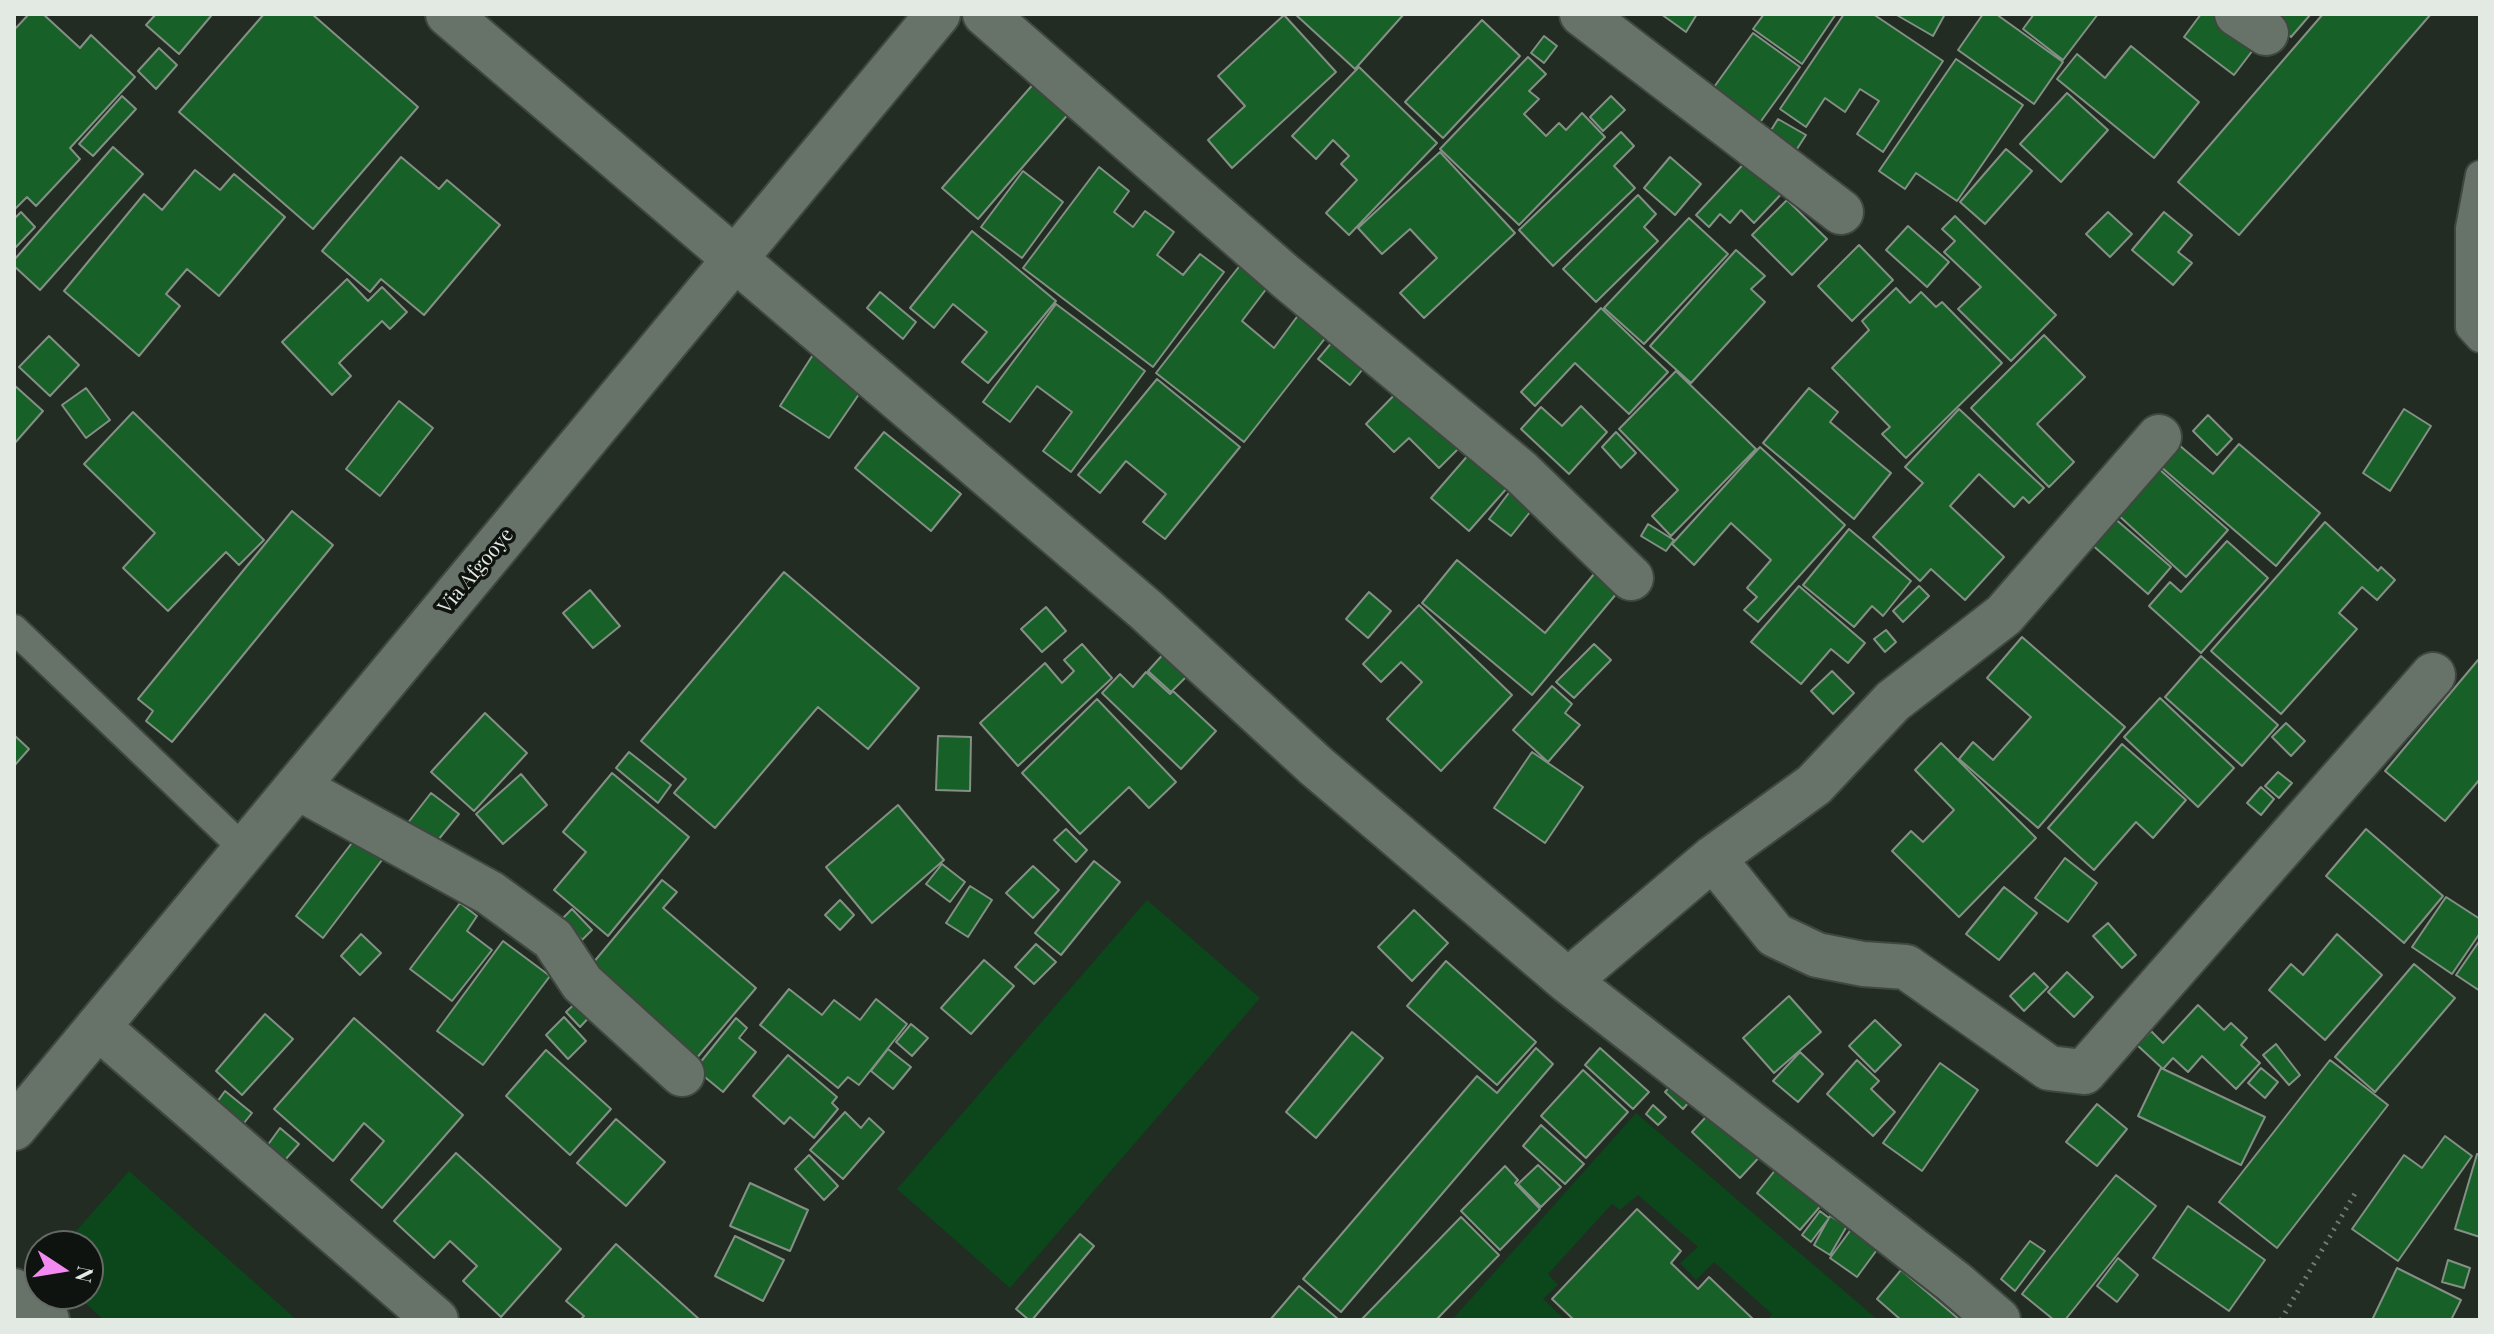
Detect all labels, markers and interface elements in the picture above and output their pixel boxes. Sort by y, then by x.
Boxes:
street label: Via Afgooye [433,523,519,619]
north arrow [24,1230,104,1310]
text: N [69,1264,102,1285]

